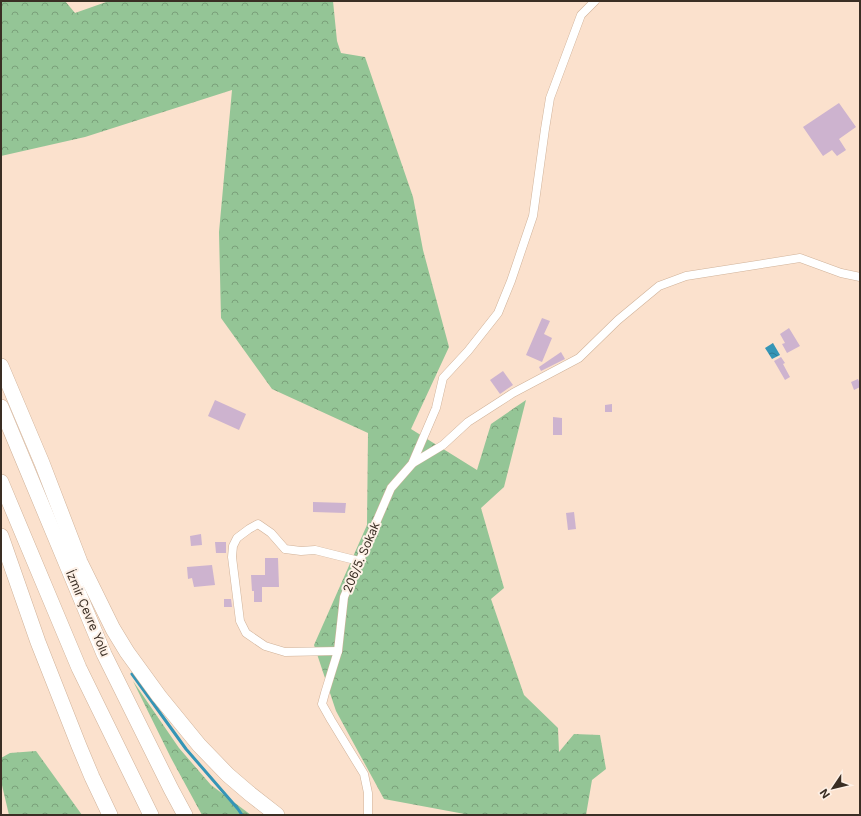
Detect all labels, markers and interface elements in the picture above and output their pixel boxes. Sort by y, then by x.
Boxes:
street label: 206/5. Sokak [339,519,383,595]
street label: İzmir Çevre Yolu [63,567,113,659]
north arrow [813,768,853,808]
text: N [817,786,833,801]

